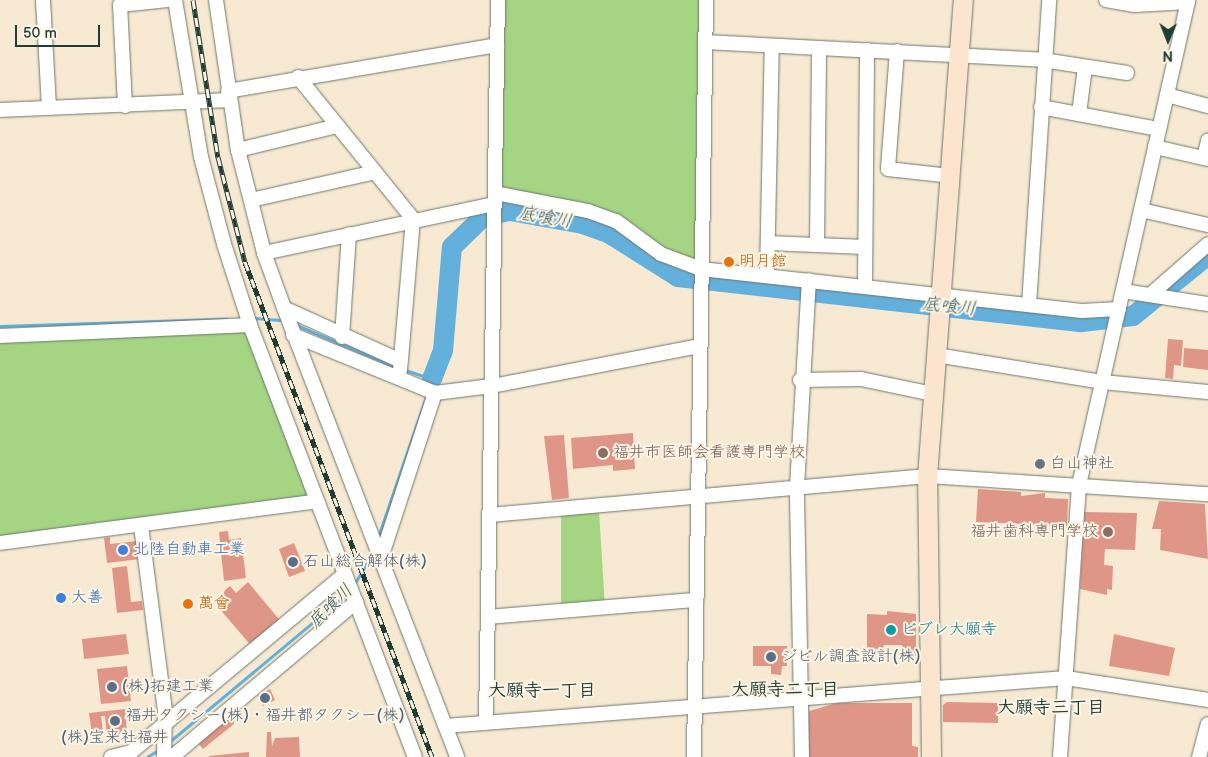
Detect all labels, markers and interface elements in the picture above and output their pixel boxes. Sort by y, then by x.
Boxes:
scale bar [18,15,102,47]
north arrow [1143,15,1193,65]
text: 50 m [23,24,57,43]
text: N [1162,47,1173,64]
water label: 底喰川 [517,203,573,233]
place label: 明月館 [739,252,787,272]
marker: 明月館 [723,256,735,268]
water label: 底喰川 [921,293,977,321]
place label: 福井市医師会看護専門学校 [613,443,805,463]
marker: 福井市医師会看護専門学校 [597,447,609,459]
place label: 白山神社 [1050,454,1114,474]
marker: 白山神社 [1034,458,1046,470]
place label: 福井歯科専門学校 [970,522,1098,542]
marker: 福井歯科専門学校 [1102,526,1114,538]
place label: 北陸自動車工業 [133,540,245,560]
marker: 北陸自動車工業 [117,544,129,556]
place label: 石山総合解体(株) [303,552,427,572]
marker: 石山総合解体(株) [287,556,299,568]
water label: 底喰川 [304,580,358,634]
place label: 大善 [71,588,103,608]
marker: 大善 [55,592,67,604]
place label: 萬會 [198,594,230,614]
marker: 萬會 [182,598,194,610]
place label: ビブレ大願寺 [901,620,997,640]
marker: ビブレ大願寺 [885,624,897,636]
place label: ジビル調査設計(株) [781,647,921,667]
marker: ジビル調査設計(株) [765,651,777,663]
place label: (株)拓建工業 [122,677,214,697]
district label: 大願寺二丁目 [731,679,839,701]
district label: 大願寺一丁目 [488,680,596,702]
marker: (株)拓建工業 [106,681,118,693]
marker: 福井タクシー(株)・福井都タクシー(株) [259,692,271,704]
district label: 大願寺三丁目 [997,697,1105,719]
place label: 福井タクシー(株)・福井都タクシー(株) [125,706,405,726]
marker: (株)宝来社福井 [109,715,121,727]
place label: (株)宝来社福井 [61,728,169,748]

